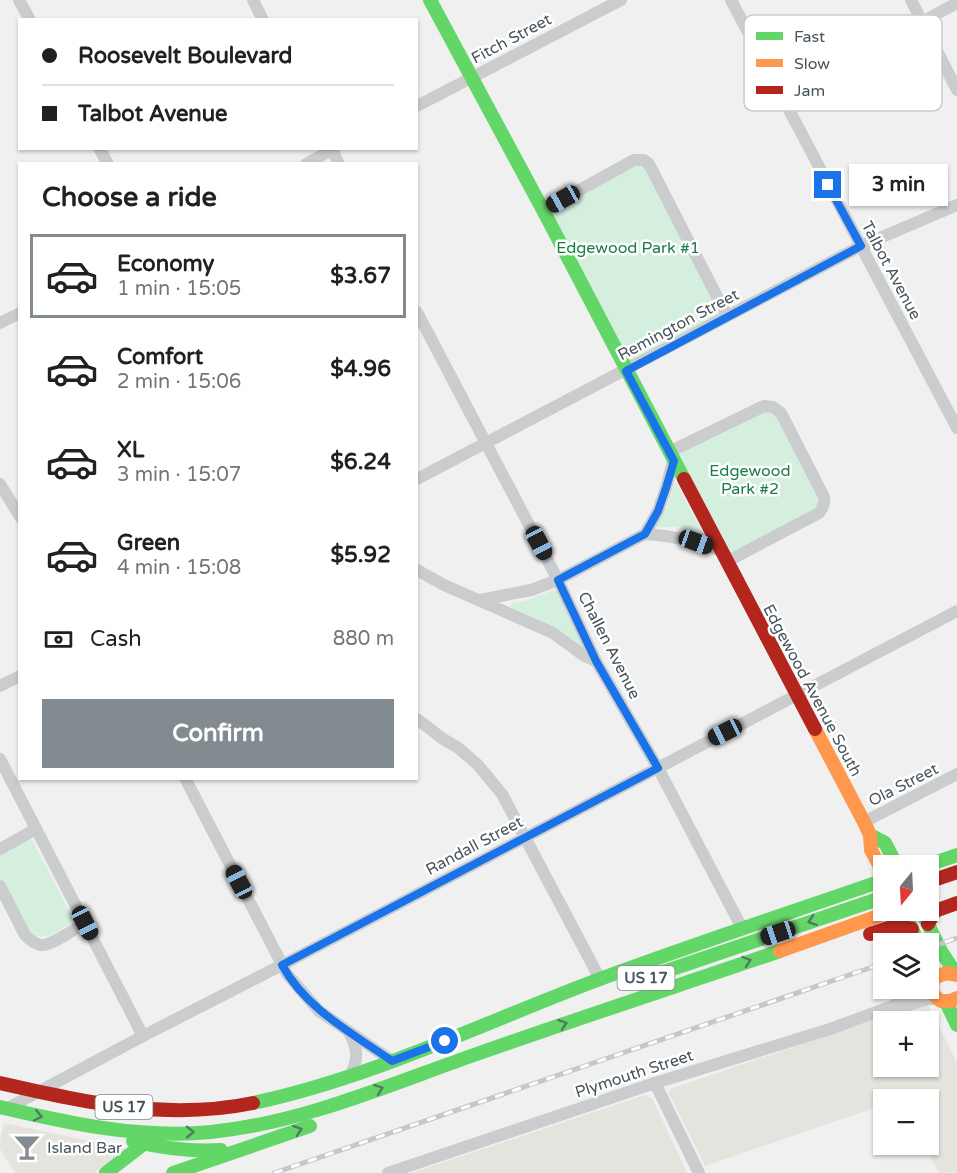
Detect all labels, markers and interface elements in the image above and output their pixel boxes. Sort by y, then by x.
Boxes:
street label: Fitch Street [468,9,555,68]
legend [744,15,942,111]
text: Fast [794,27,825,47]
text: Roosevelt Boulevard [78,43,292,69]
text: Slow [794,54,830,74]
text: Jam [794,81,825,101]
text: Talbot Avenue [78,101,228,127]
callout: 3 min [849,164,948,206]
route end [814,171,841,198]
text: 3 min [872,173,925,197]
text: Choose a ride [42,181,217,214]
car [543,182,583,216]
street label: Talbot Avenue [857,218,925,323]
park label: Edgewood Park #1 [556,238,700,258]
icon: car [45,249,99,303]
text: Economy [117,251,214,277]
text: $3.67 [330,263,391,289]
text: 1 min · 15:05 [117,277,241,301]
street label: Remington Street [614,285,742,365]
icon: car [45,342,99,396]
text: Comfort [117,344,203,370]
text: $4.96 [330,356,391,382]
text: 2 min · 15:06 [117,370,241,394]
icon: car [45,435,99,489]
text: XL [117,437,144,463]
text: $6.24 [330,449,391,475]
park label: Edgewood Park #2 [709,461,791,499]
text: 3 min · 15:07 [117,463,241,487]
car [523,523,555,563]
car [676,527,716,557]
icon: car [45,528,99,582]
text: Green [117,530,180,556]
text: $5.92 [330,542,391,568]
text: 4 min · 15:08 [117,556,241,580]
street label: Challen Avenue [573,588,645,703]
street label: Edgewood Avenue South [758,601,866,780]
icon: cash [42,623,75,656]
text: Cash [90,626,142,652]
text: 880 m [333,627,394,651]
button: Confirm [42,699,394,768]
car [705,716,745,748]
street label: Ola Street [865,759,942,811]
street label: Randall Street [423,812,526,880]
north arrow [873,855,939,921]
map controls [873,855,939,1155]
car [223,862,255,902]
car [69,903,101,943]
one-way arrow [807,914,818,927]
car [758,919,798,947]
button: layers [873,933,939,999]
one-way arrow [741,956,752,968]
road number: US 17 [618,966,674,990]
button: + [873,1011,939,1077]
one-way arrow [557,1019,568,1032]
route start [431,1027,458,1054]
street label: Plymouth Street [573,1045,696,1102]
one-way arrow [373,1083,384,1096]
button: − [873,1089,939,1155]
road number: US 17 [96,1095,152,1119]
one-way arrow [33,1108,43,1121]
one-way arrow [292,1124,303,1137]
one-way arrow [185,1126,194,1139]
bar icon: Island Bar [12,1132,42,1162]
place label: Island Bar [47,1138,123,1158]

